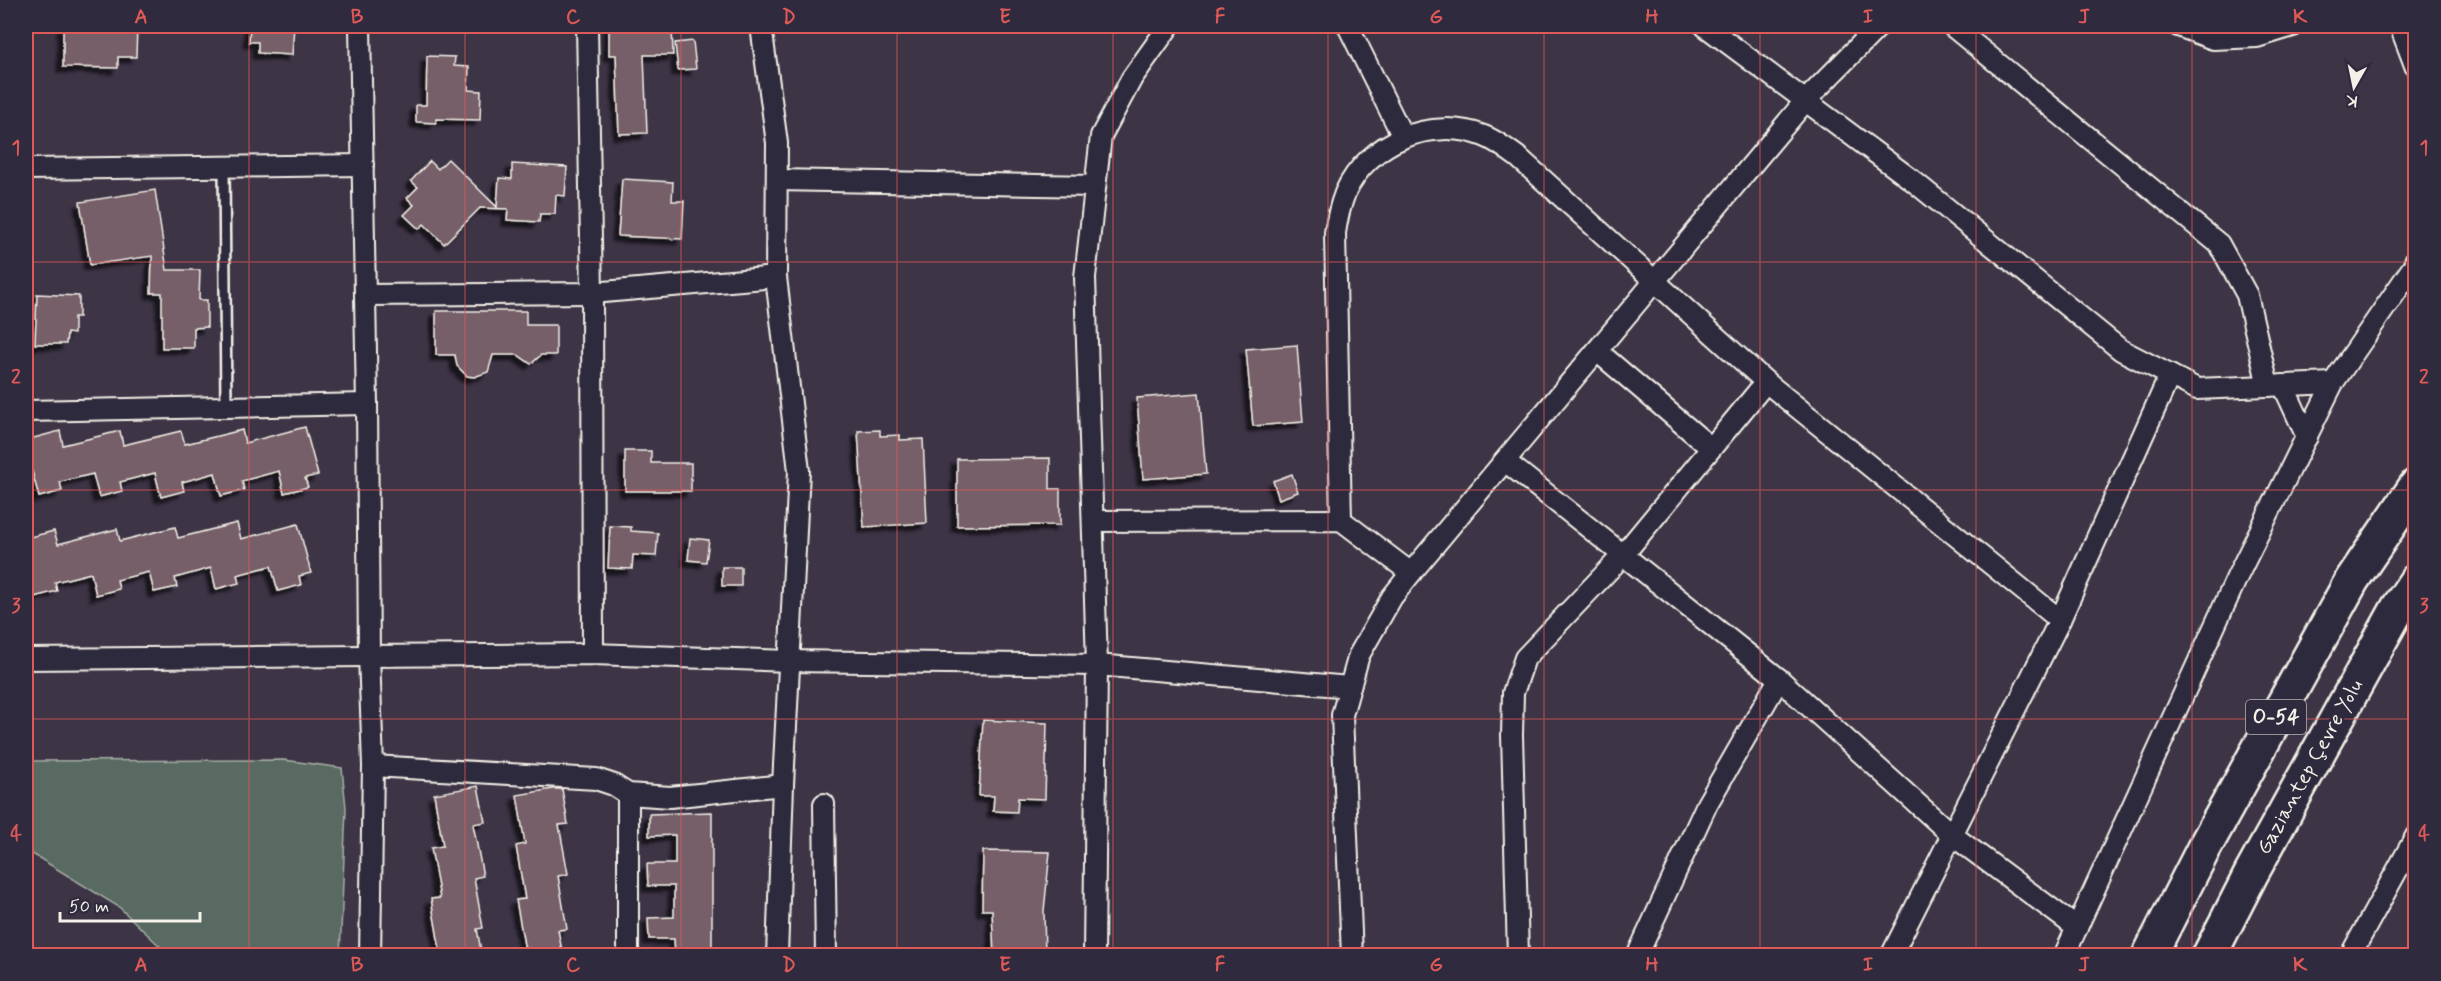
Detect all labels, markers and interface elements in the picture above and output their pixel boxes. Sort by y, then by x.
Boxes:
text: A [134,4,148,31]
text: B [351,4,364,31]
text: C [566,4,581,31]
text: D [782,4,796,31]
text: E [999,4,1011,31]
text: F [1215,4,1226,31]
text: G [1429,4,1443,31]
text: H [1645,4,1659,31]
text: I [1863,4,1873,31]
text: J [2078,4,2090,31]
text: K [2293,4,2308,31]
north arrow [2324,57,2384,117]
text: K [2344,89,2359,112]
text: 1 [12,135,20,162]
text: 1 [2420,135,2428,162]
text: 2 [11,364,21,391]
text: 2 [2419,364,2429,391]
text: 3 [11,593,21,620]
text: 3 [2419,593,2429,620]
street label: Gaziantep Çevre Yolu [2250,674,2370,860]
road number: O-54 [2246,700,2306,734]
text: 4 [10,821,22,848]
text: 4 [2418,821,2430,848]
scale bar [60,885,200,923]
text: 50 m [69,895,109,919]
text: A [134,952,148,979]
text: B [351,952,364,979]
text: C [566,952,581,979]
text: D [782,952,796,979]
text: E [999,952,1011,979]
text: F [1215,952,1226,979]
text: G [1429,952,1443,979]
text: H [1645,952,1659,979]
text: I [1863,952,1873,979]
text: J [2078,952,2090,979]
text: K [2293,952,2308,979]

